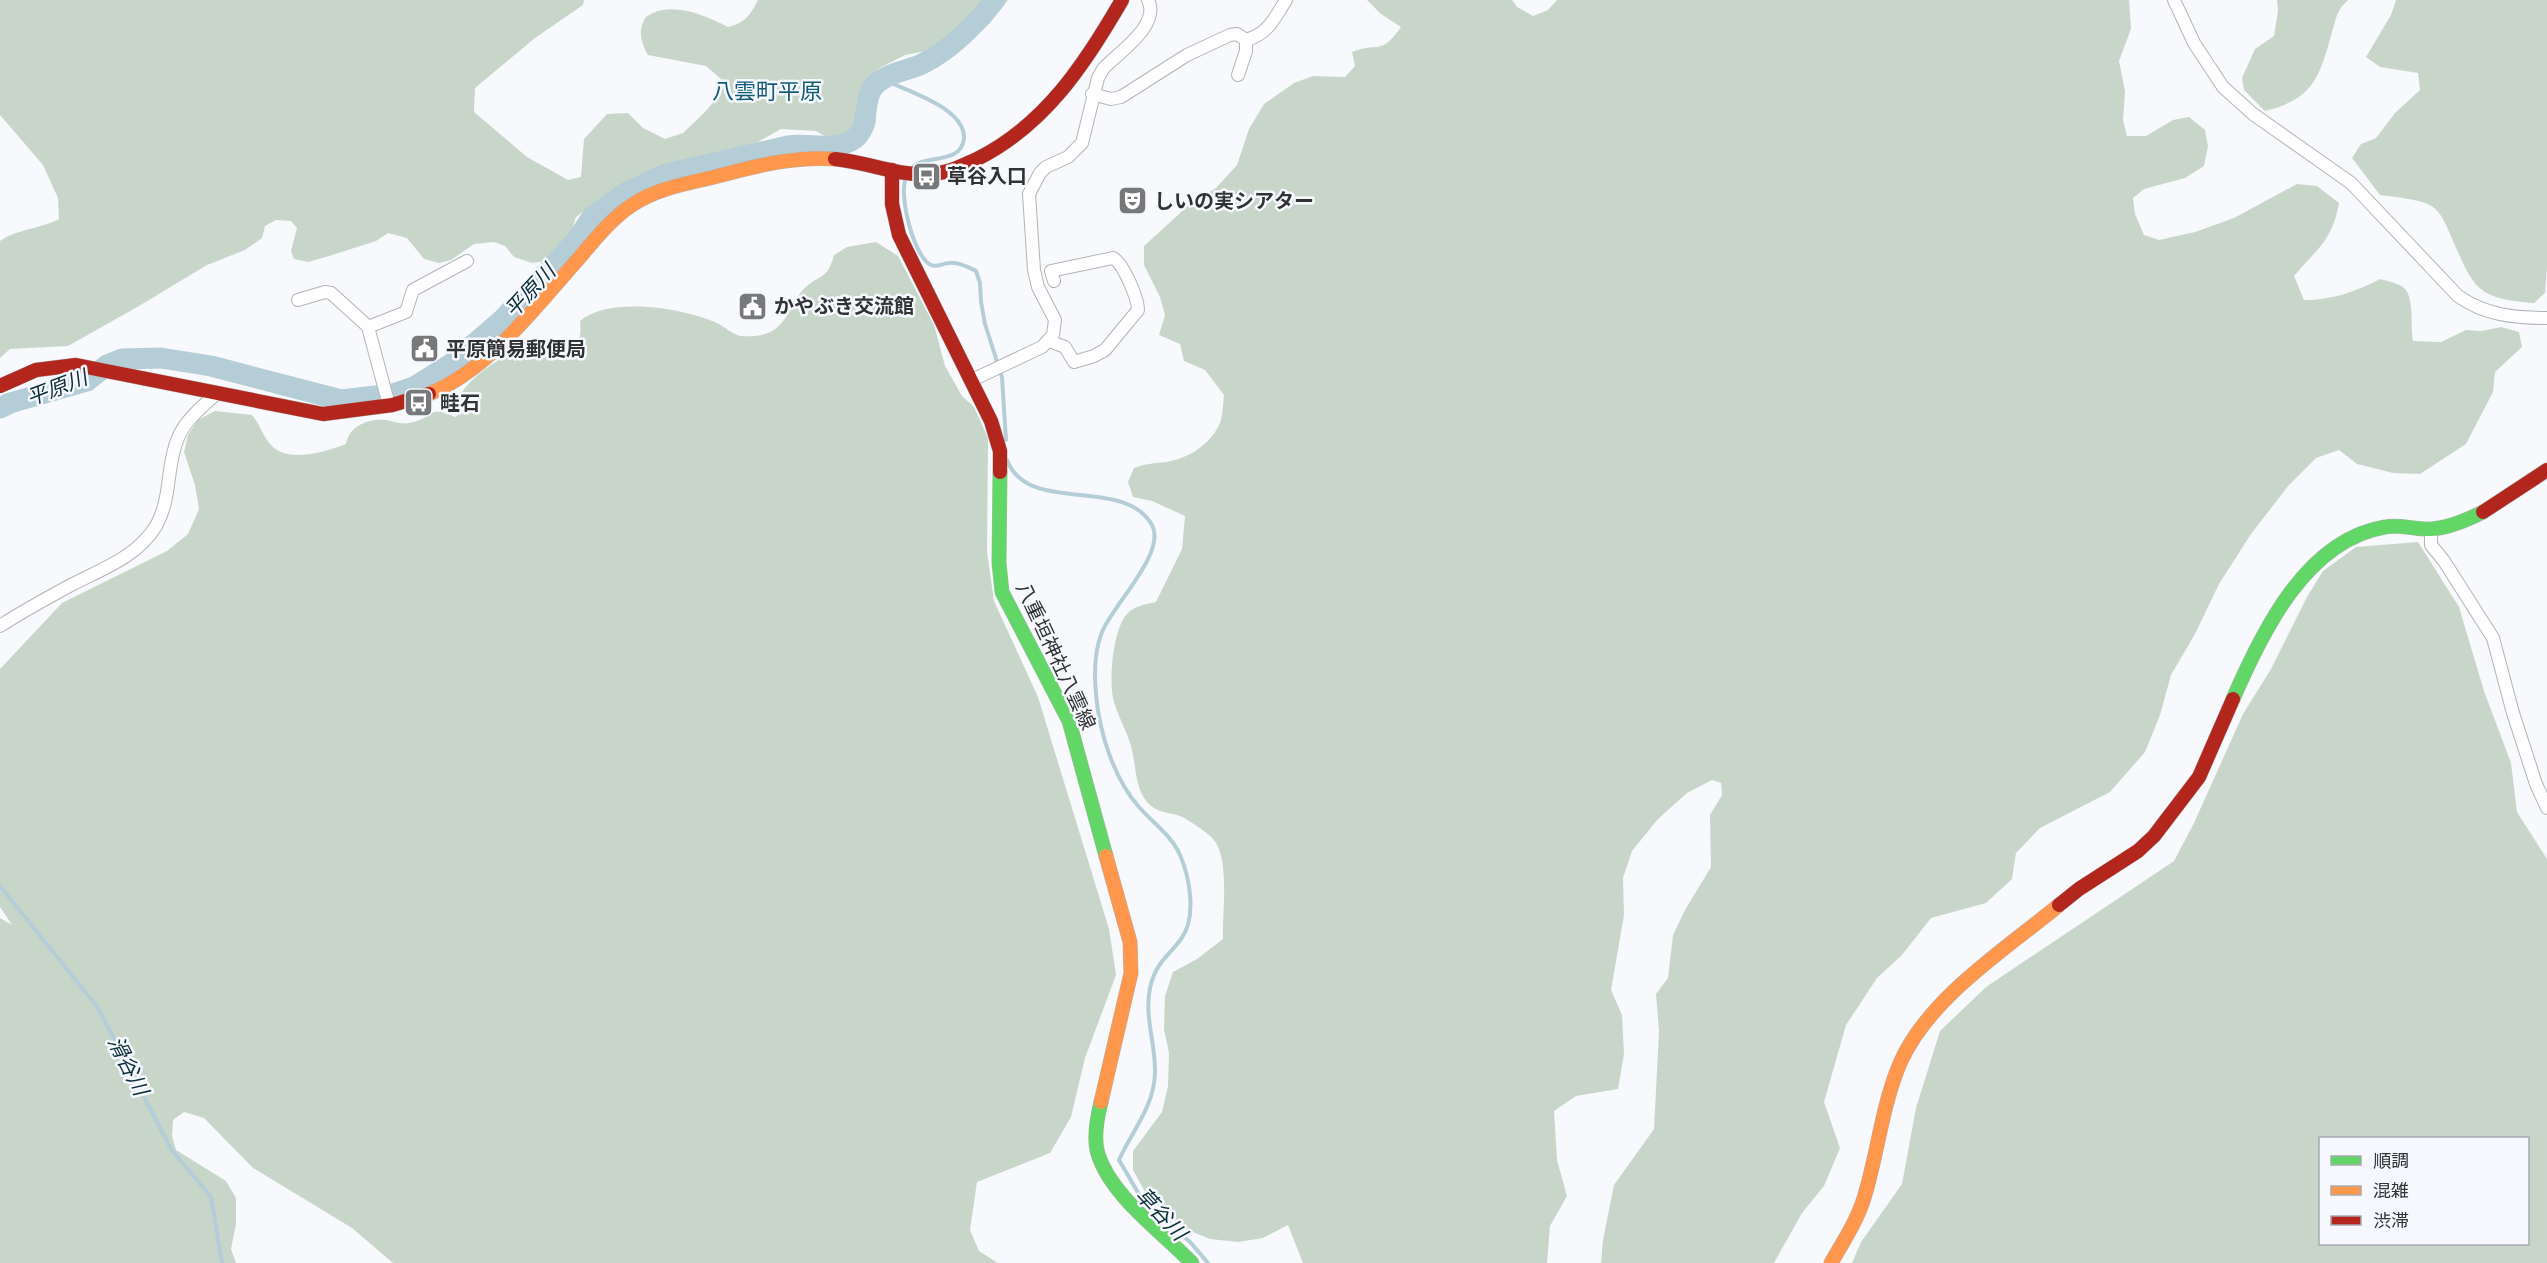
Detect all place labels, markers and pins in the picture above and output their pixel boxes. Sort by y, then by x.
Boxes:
bus stop icon: 草谷入口 [910,160,942,192]
place label: 草谷入口 [947,165,1027,187]
theatre icon: しいの実シアター [1117,185,1149,217]
place label: しいの実シアター [1154,190,1314,212]
public building icon: かやぶき交流館 [737,290,769,322]
place label: かやぶき交流館 [774,295,914,317]
public building icon: 平原簡易郵便局 [409,333,441,365]
place label: 平原簡易郵便局 [446,338,586,360]
bus stop icon: 畦石 [403,387,435,419]
place label: 畦石 [440,392,480,414]

